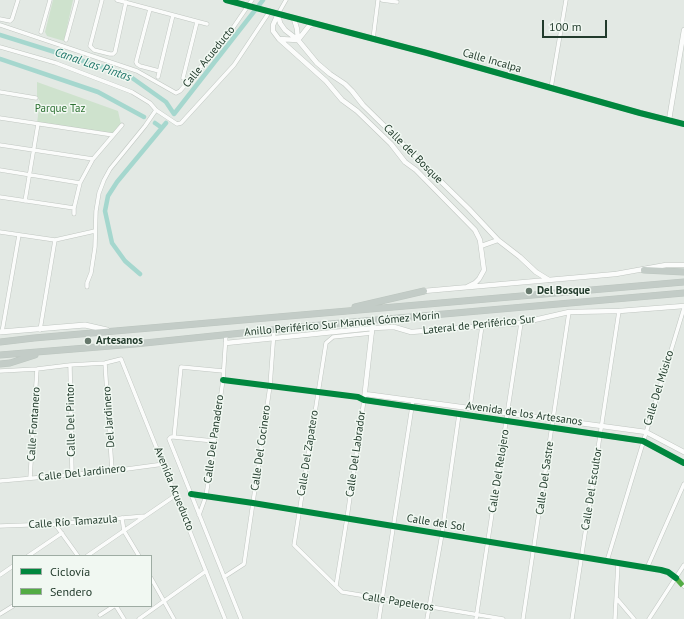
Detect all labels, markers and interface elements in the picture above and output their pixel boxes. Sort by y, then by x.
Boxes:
scale bar [544,12,609,38]
text: 100 m [549,19,582,34]
street label: Calle Acueducto [180,23,238,91]
water label: Canal Las Pintas [53,45,133,85]
street label: Calle Incalpa [461,46,523,76]
park label: Parque Taz [35,102,85,116]
street label: Calle del Bosque [381,122,445,186]
place label: Del Bosque [537,284,590,298]
marker: Del Bosque [524,286,534,296]
street label: Anillo Periférico Sur Manuel Gómez Morín [244,309,440,339]
street label: Lateral de Periférico Sur [422,313,536,337]
place label: Artesanos [96,334,143,348]
marker: Artesanos [83,336,93,346]
street label: Calle Del Músico [641,349,677,427]
street label: Calle Del Pintor [64,383,78,457]
street label: Calle Fontanero [25,386,43,462]
street label: Del Jardinero [100,386,118,448]
street label: Calle Del Panadero [201,394,227,484]
street label: Avenida de los Artesanos [465,399,583,429]
street label: Calle Del Cocinero [248,404,274,492]
street label: Calle Del Zapatero [295,409,321,497]
street label: Calle Del Labrador [343,410,369,498]
street label: Calle Del Relojero [486,428,512,514]
street label: Calle Del Sastre [533,440,557,516]
street label: Avenida Acueducto [151,445,197,533]
street label: Calle Del Escultor [579,447,605,531]
street label: Calle Del Jardinero [38,462,126,484]
street label: Calle Río Tamazula [28,512,118,532]
street label: Calle del Sol [406,512,466,534]
legend [12,555,152,607]
text: Ciclovía [50,564,90,579]
text: Sendero [50,584,92,599]
street label: Calle Papeleros [361,590,435,614]

